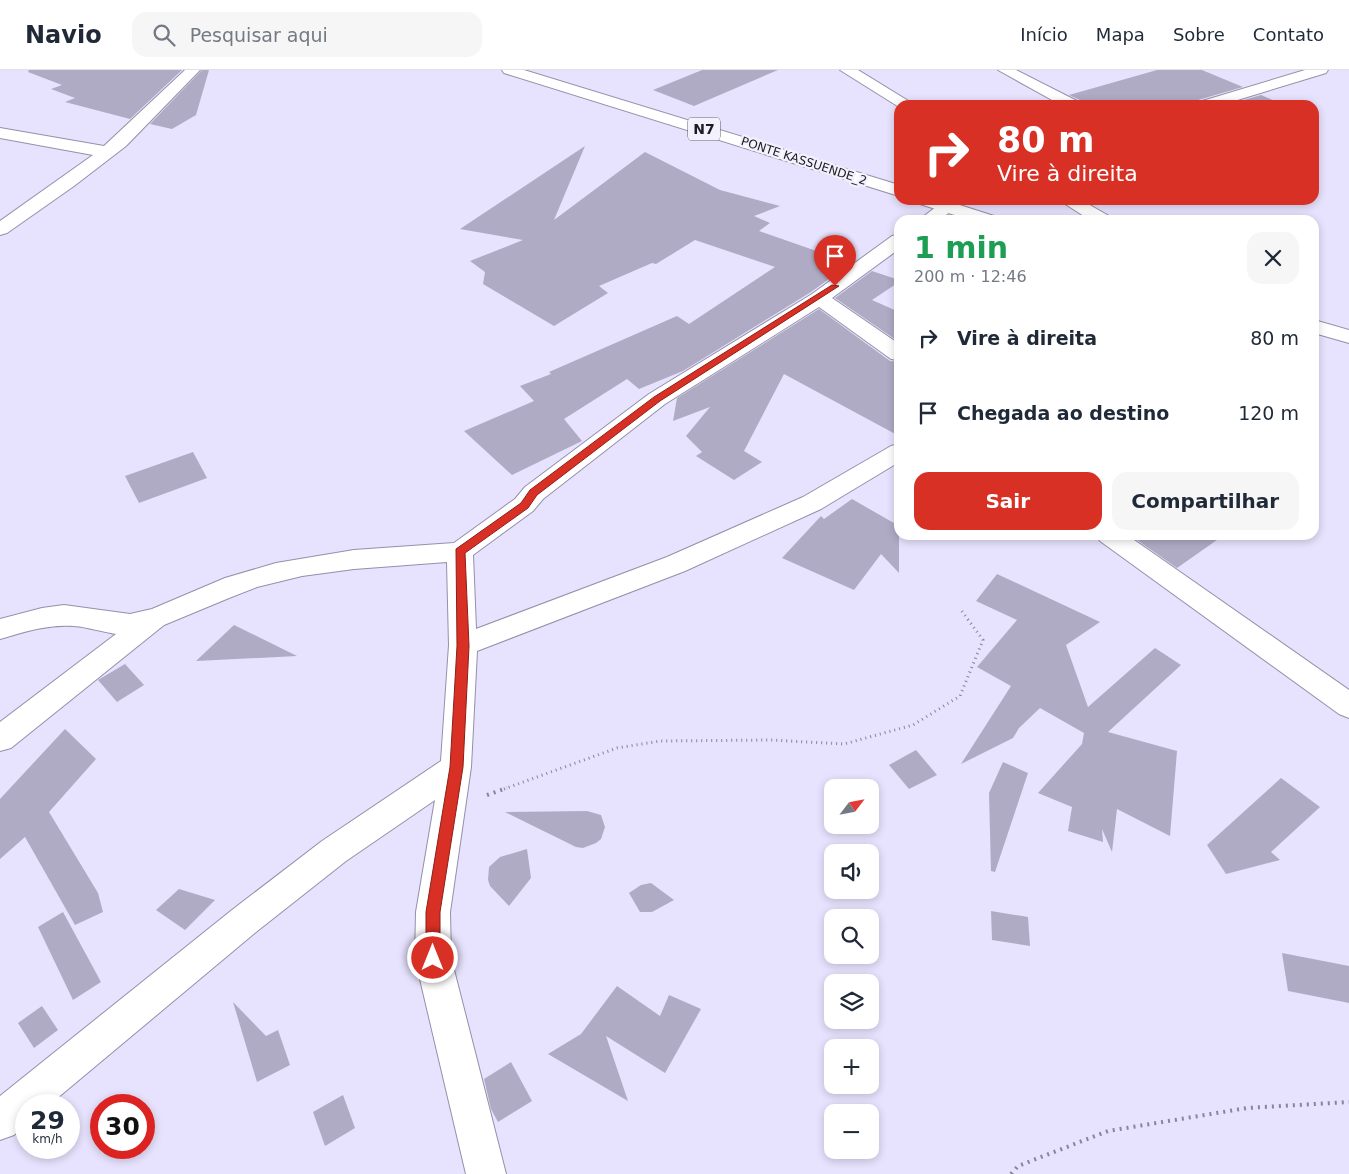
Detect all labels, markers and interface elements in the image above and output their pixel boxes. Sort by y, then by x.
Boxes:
search box [132,12,482,57]
text: Navio [25,21,102,49]
icon: search [150,21,178,49]
text: Pesquisar aqui [190,24,328,46]
text: Início [1020,24,1068,45]
text: Mapa [1096,24,1145,45]
text: Sobre [1173,24,1225,45]
text: Contato [1253,24,1324,45]
road number: N7 [688,118,720,140]
icon: right [914,120,979,185]
text: 80 m [997,120,1094,160]
street label: PONTE KASSUENDE_2 [739,134,869,188]
text: Vire à direita [997,161,1138,186]
text: 1 min [914,230,1008,265]
button: close [1247,232,1299,284]
pin [814,235,856,286]
icon: arrive [821,242,849,270]
text: 200 m · 12:46 [914,267,1027,286]
icon: right [914,324,942,352]
text: Vire à direita [957,327,1097,349]
text: 80 m [1250,327,1299,349]
icon: arrive [914,399,942,427]
text: Chegada ao destino [957,402,1169,424]
text: 120 m [1238,402,1299,424]
button: Sair [914,472,1102,530]
button: Compartilhar [1112,472,1299,530]
north arrow [824,779,879,834]
map controls [824,779,879,1159]
button: sound [824,844,879,899]
button: search [824,909,879,964]
position arrow [406,931,458,983]
button: layers [824,974,879,1029]
button: + [824,1039,879,1094]
speed limit sign: 30 [90,1094,155,1159]
button: − [824,1104,879,1159]
text: 29 [30,1106,65,1135]
text: km/h [32,1132,63,1146]

